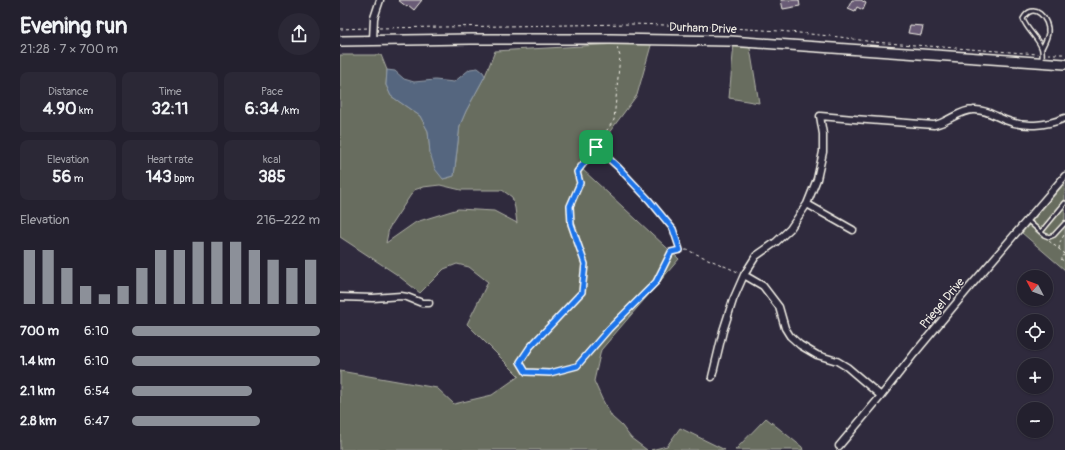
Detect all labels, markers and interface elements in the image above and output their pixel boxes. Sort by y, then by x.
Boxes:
text: Evening run [20,12,128,40]
button: share [278,13,320,55]
street label: Durham Drive [669,20,737,37]
text: 21:28 · 7 × 700 m [20,41,118,57]
text: Distance [48,85,88,98]
text: Time [159,85,182,98]
text: Pace [261,85,283,98]
text: 4.90 [43,98,77,119]
text: 32:11 [152,98,188,119]
text: 6:34 [245,98,279,119]
text: km [77,104,93,117]
text: /km [279,104,299,117]
pin [579,130,613,164]
icon: arrive [585,136,607,158]
text: Elevation [47,153,89,166]
text: Heart rate [147,153,193,166]
text: kcal [263,153,281,166]
text: 56 [52,166,71,187]
text: 143 [146,166,172,187]
text: 385 [258,166,286,187]
text: m [71,172,84,185]
text: bpm [172,172,194,185]
text: Elevation [20,212,70,228]
text: 216–222 m [256,212,320,228]
north arrow [1017,270,1053,306]
map controls [1017,270,1053,438]
street label: Priegel Drive [917,275,968,332]
button: locate [1017,314,1053,350]
text: 700 m [20,323,59,339]
text: 6:10 [84,323,109,339]
text: 1.4 km [20,353,55,369]
text: 6:10 [84,353,109,369]
button: + [1017,358,1053,394]
text: 2.1 km [20,383,55,399]
text: 6:54 [84,383,110,399]
button: − [1017,402,1053,438]
text: 2.8 km [20,413,56,429]
text: 6:47 [84,413,109,429]

